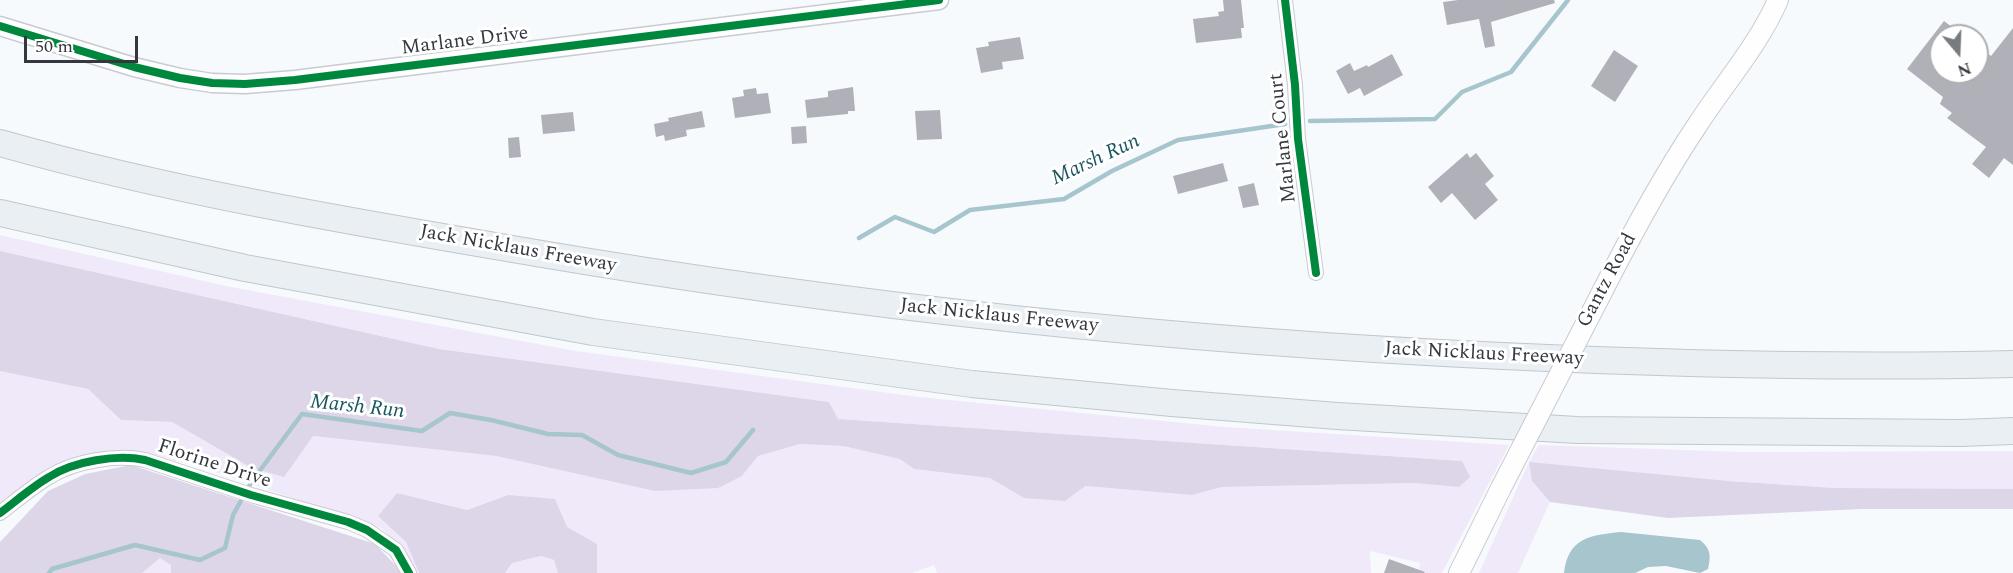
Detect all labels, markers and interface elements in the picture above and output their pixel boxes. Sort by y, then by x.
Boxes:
street label: Marlane Drive [400,22,530,62]
scale bar [27,24,141,62]
north arrow [1929,24,1989,84]
text: 50 m [35,33,73,60]
text: N [1954,56,1974,83]
street label: Marlane Court [1265,72,1303,204]
water label: Marsh Run [1048,130,1144,192]
street label: Jack Nicklaus Freeway [418,221,618,279]
street label: Gantz Road [1573,230,1643,332]
street label: Jack Nicklaus Freeway [899,295,1099,339]
street label: Jack Nicklaus Freeway [1384,338,1584,372]
water label: Marsh Run [309,391,405,425]
street label: Florine Drive [154,435,274,495]

